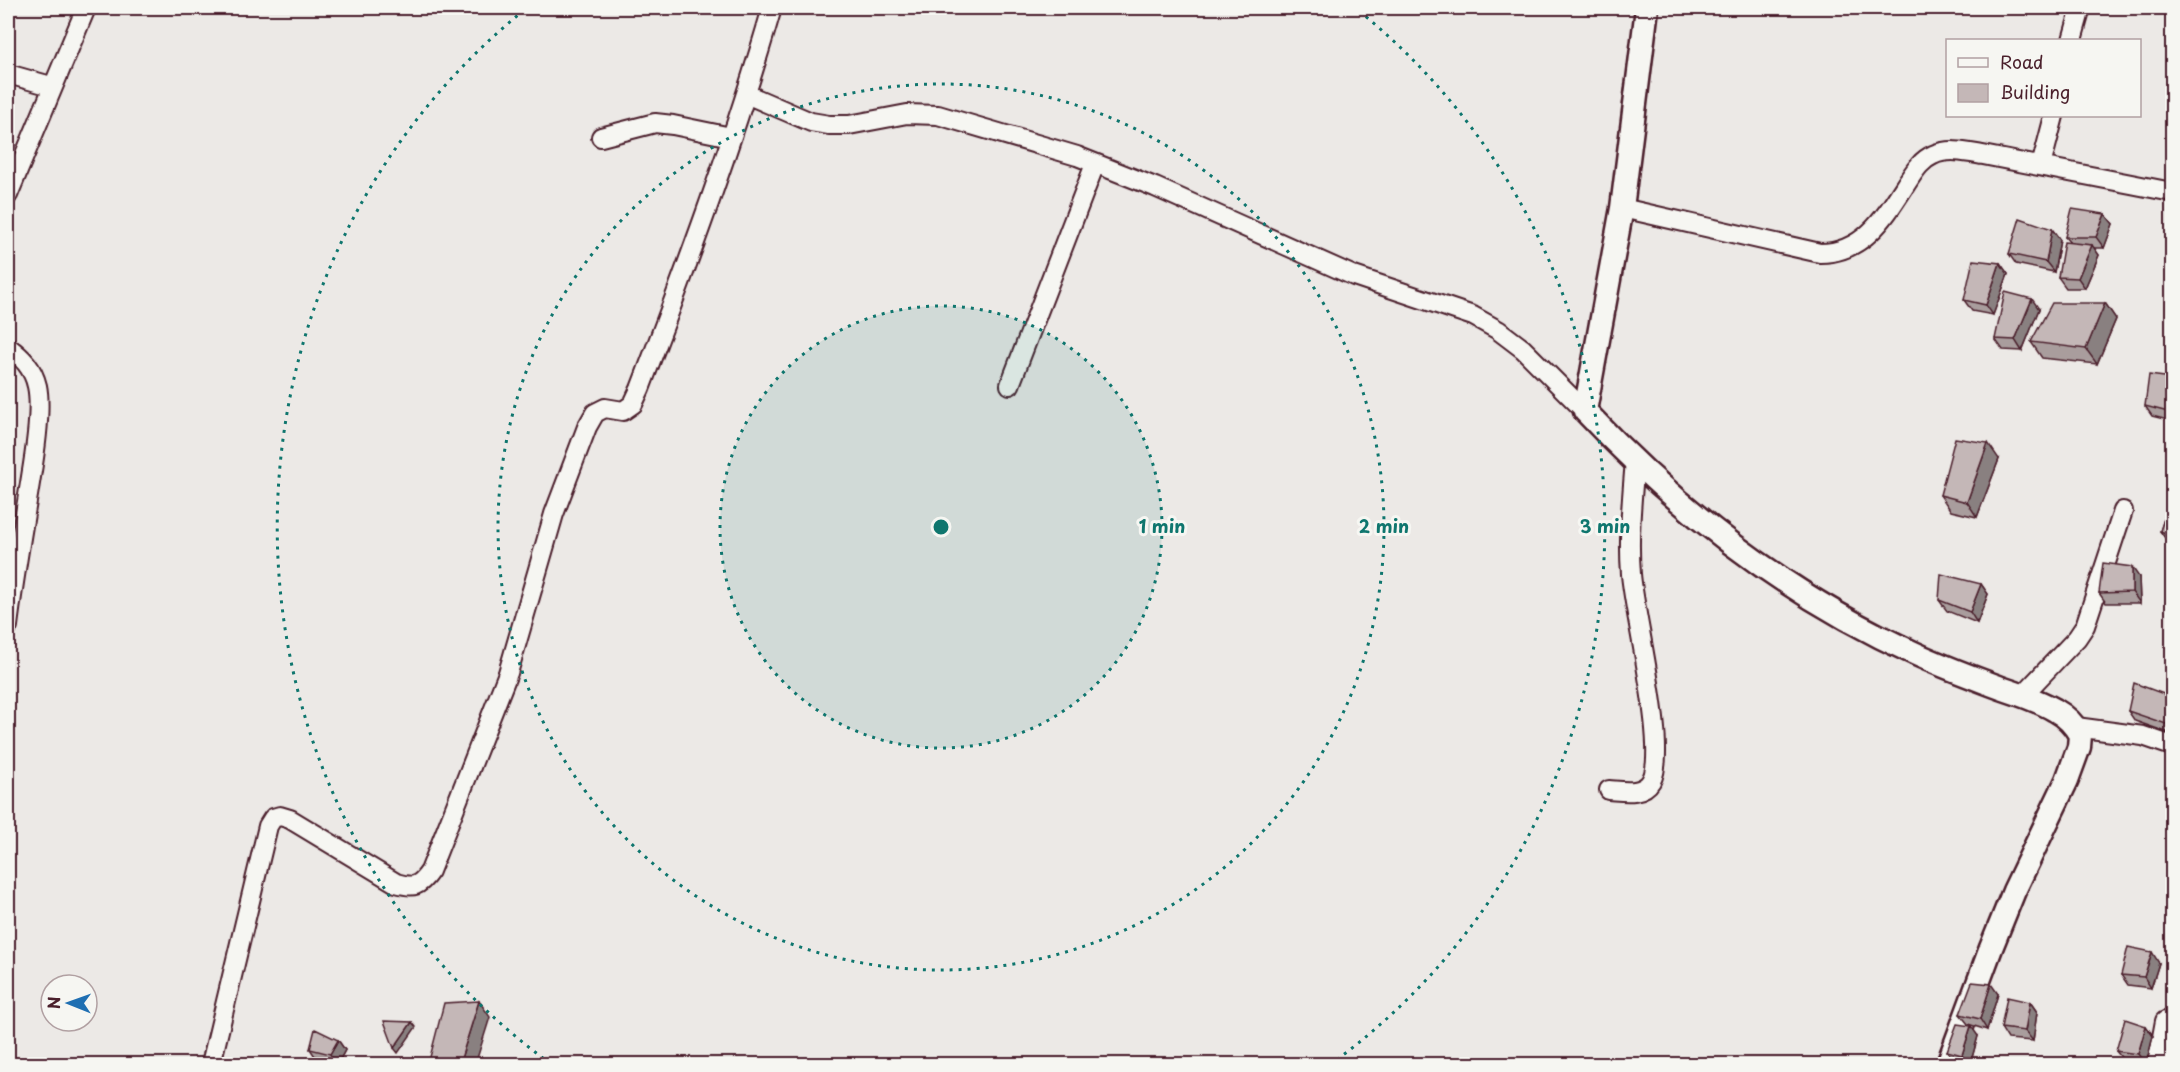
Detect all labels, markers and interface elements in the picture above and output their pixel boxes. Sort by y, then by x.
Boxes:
legend [1946,39,2141,117]
text: Road [2000,48,2044,75]
text: Building [2000,78,2070,105]
text: 1 min [1139,512,1185,539]
text: 2 min [1359,512,1409,539]
text: 3 min [1580,512,1630,539]
centre of rings [931,517,951,537]
north arrow [39,973,99,1033]
text: N [41,996,65,1009]

